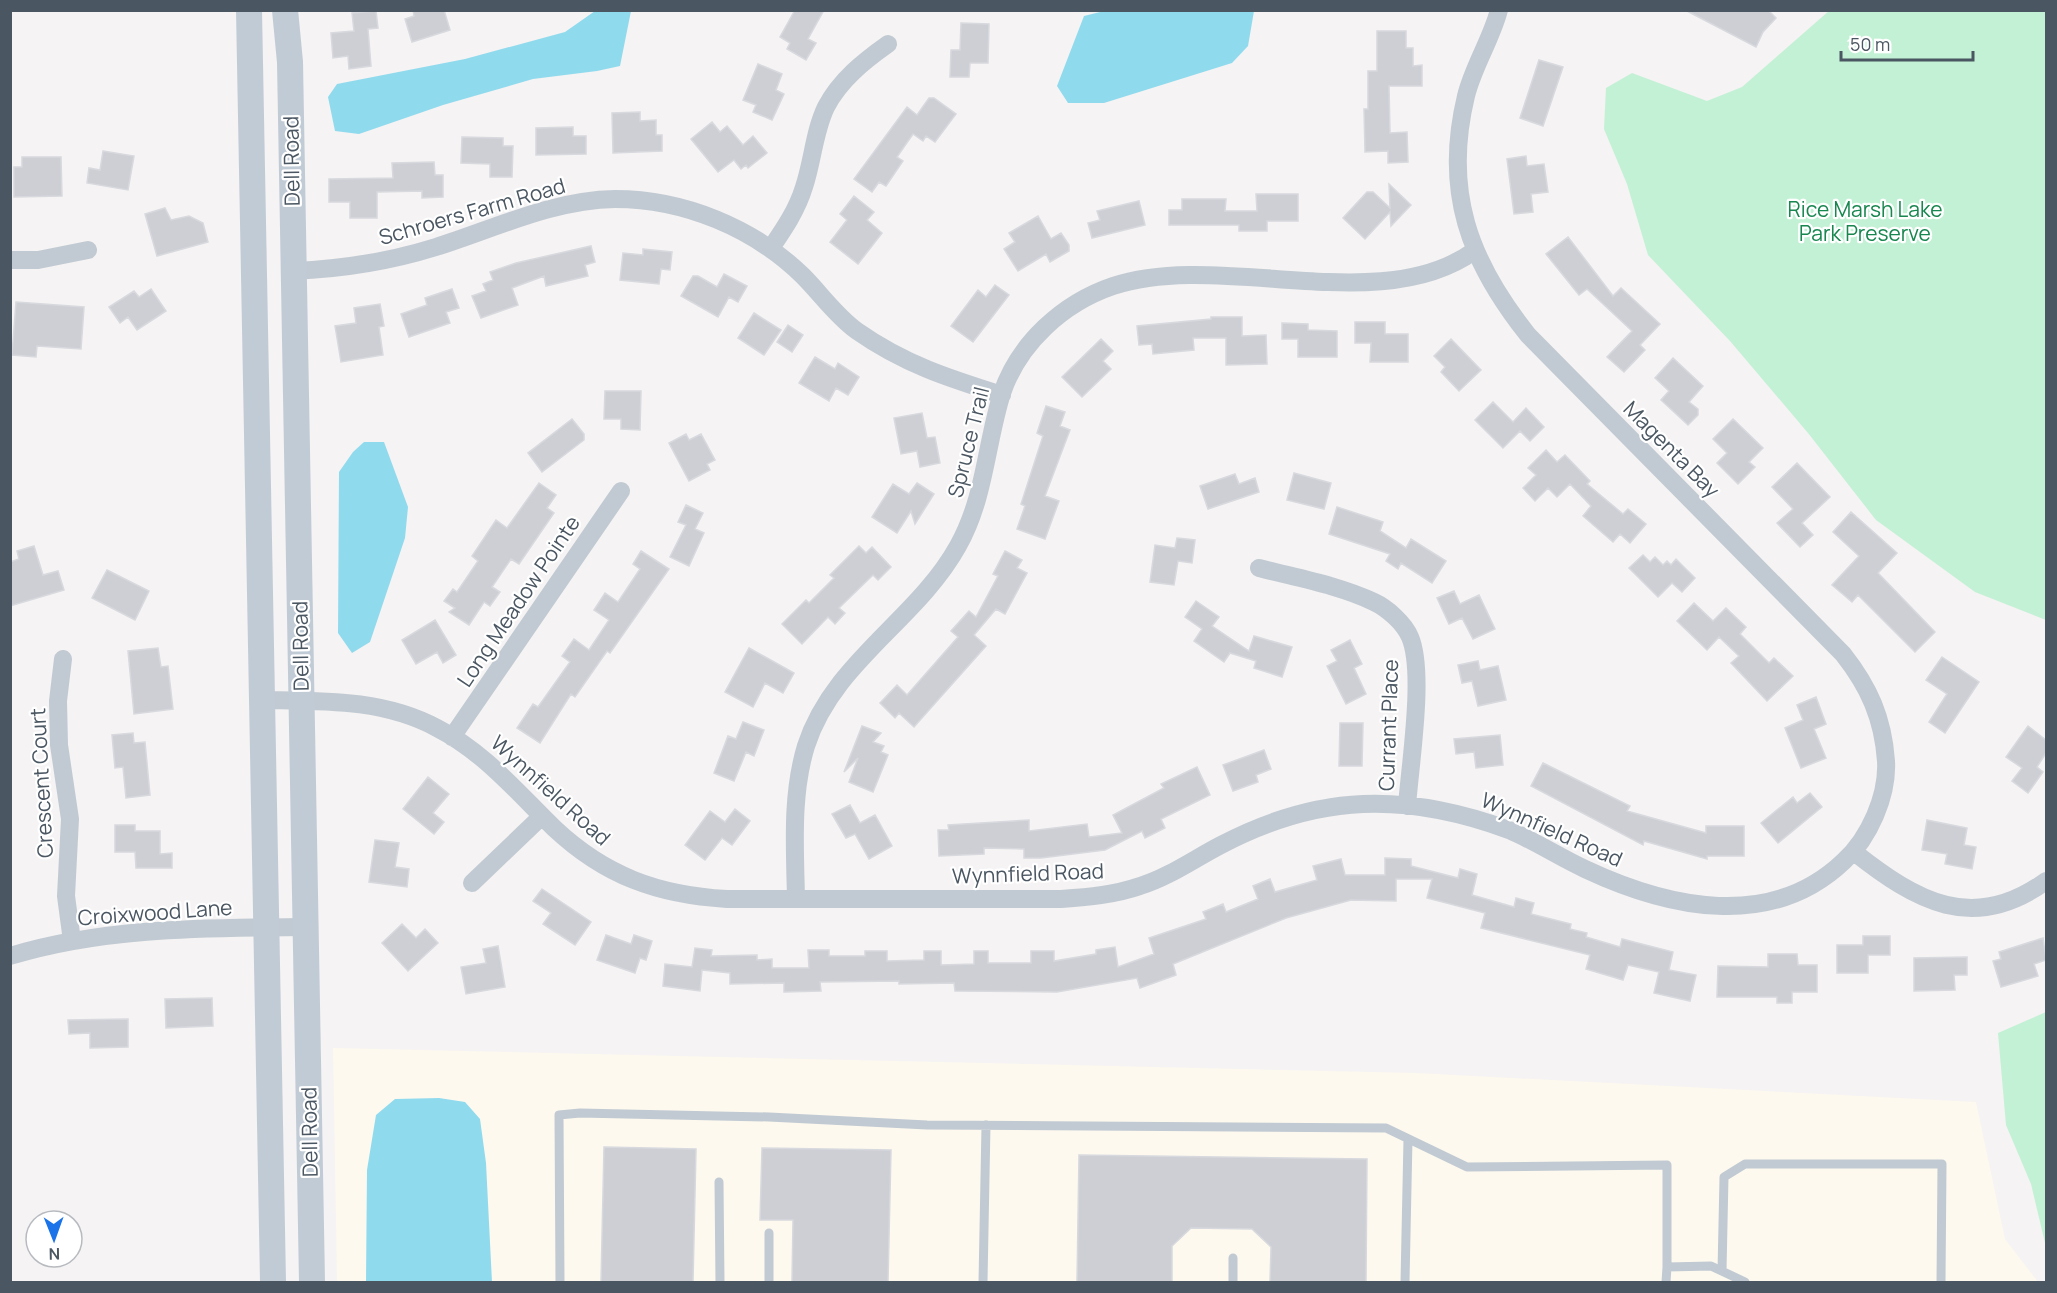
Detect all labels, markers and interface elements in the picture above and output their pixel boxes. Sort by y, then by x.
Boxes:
scale bar [1841,24,1973,62]
text: 50 m [1850,32,1890,56]
street label: Dell Road [276,116,306,206]
street label: Schroers Farm Road [376,171,568,251]
park label: Rice Marsh Lake Park Preserve [1788,195,1942,247]
street label: Spruce Trail [941,384,995,500]
street label: Magenta Bay [1618,395,1726,503]
street label: Long Meadow Pointe [450,510,586,692]
street label: Dell Road [285,601,315,691]
street label: Currant Place [1372,659,1404,791]
street label: Crescent Court [23,707,59,859]
street label: Wynnfield Road [485,729,617,851]
street label: Wynnfield Road [1477,785,1627,873]
street label: Wynnfield Road [952,856,1104,890]
street label: Croixwood Lane [77,893,233,931]
street label: Dell Road [294,1087,324,1177]
north arrow [24,1209,84,1269]
text: N [48,1243,60,1265]

